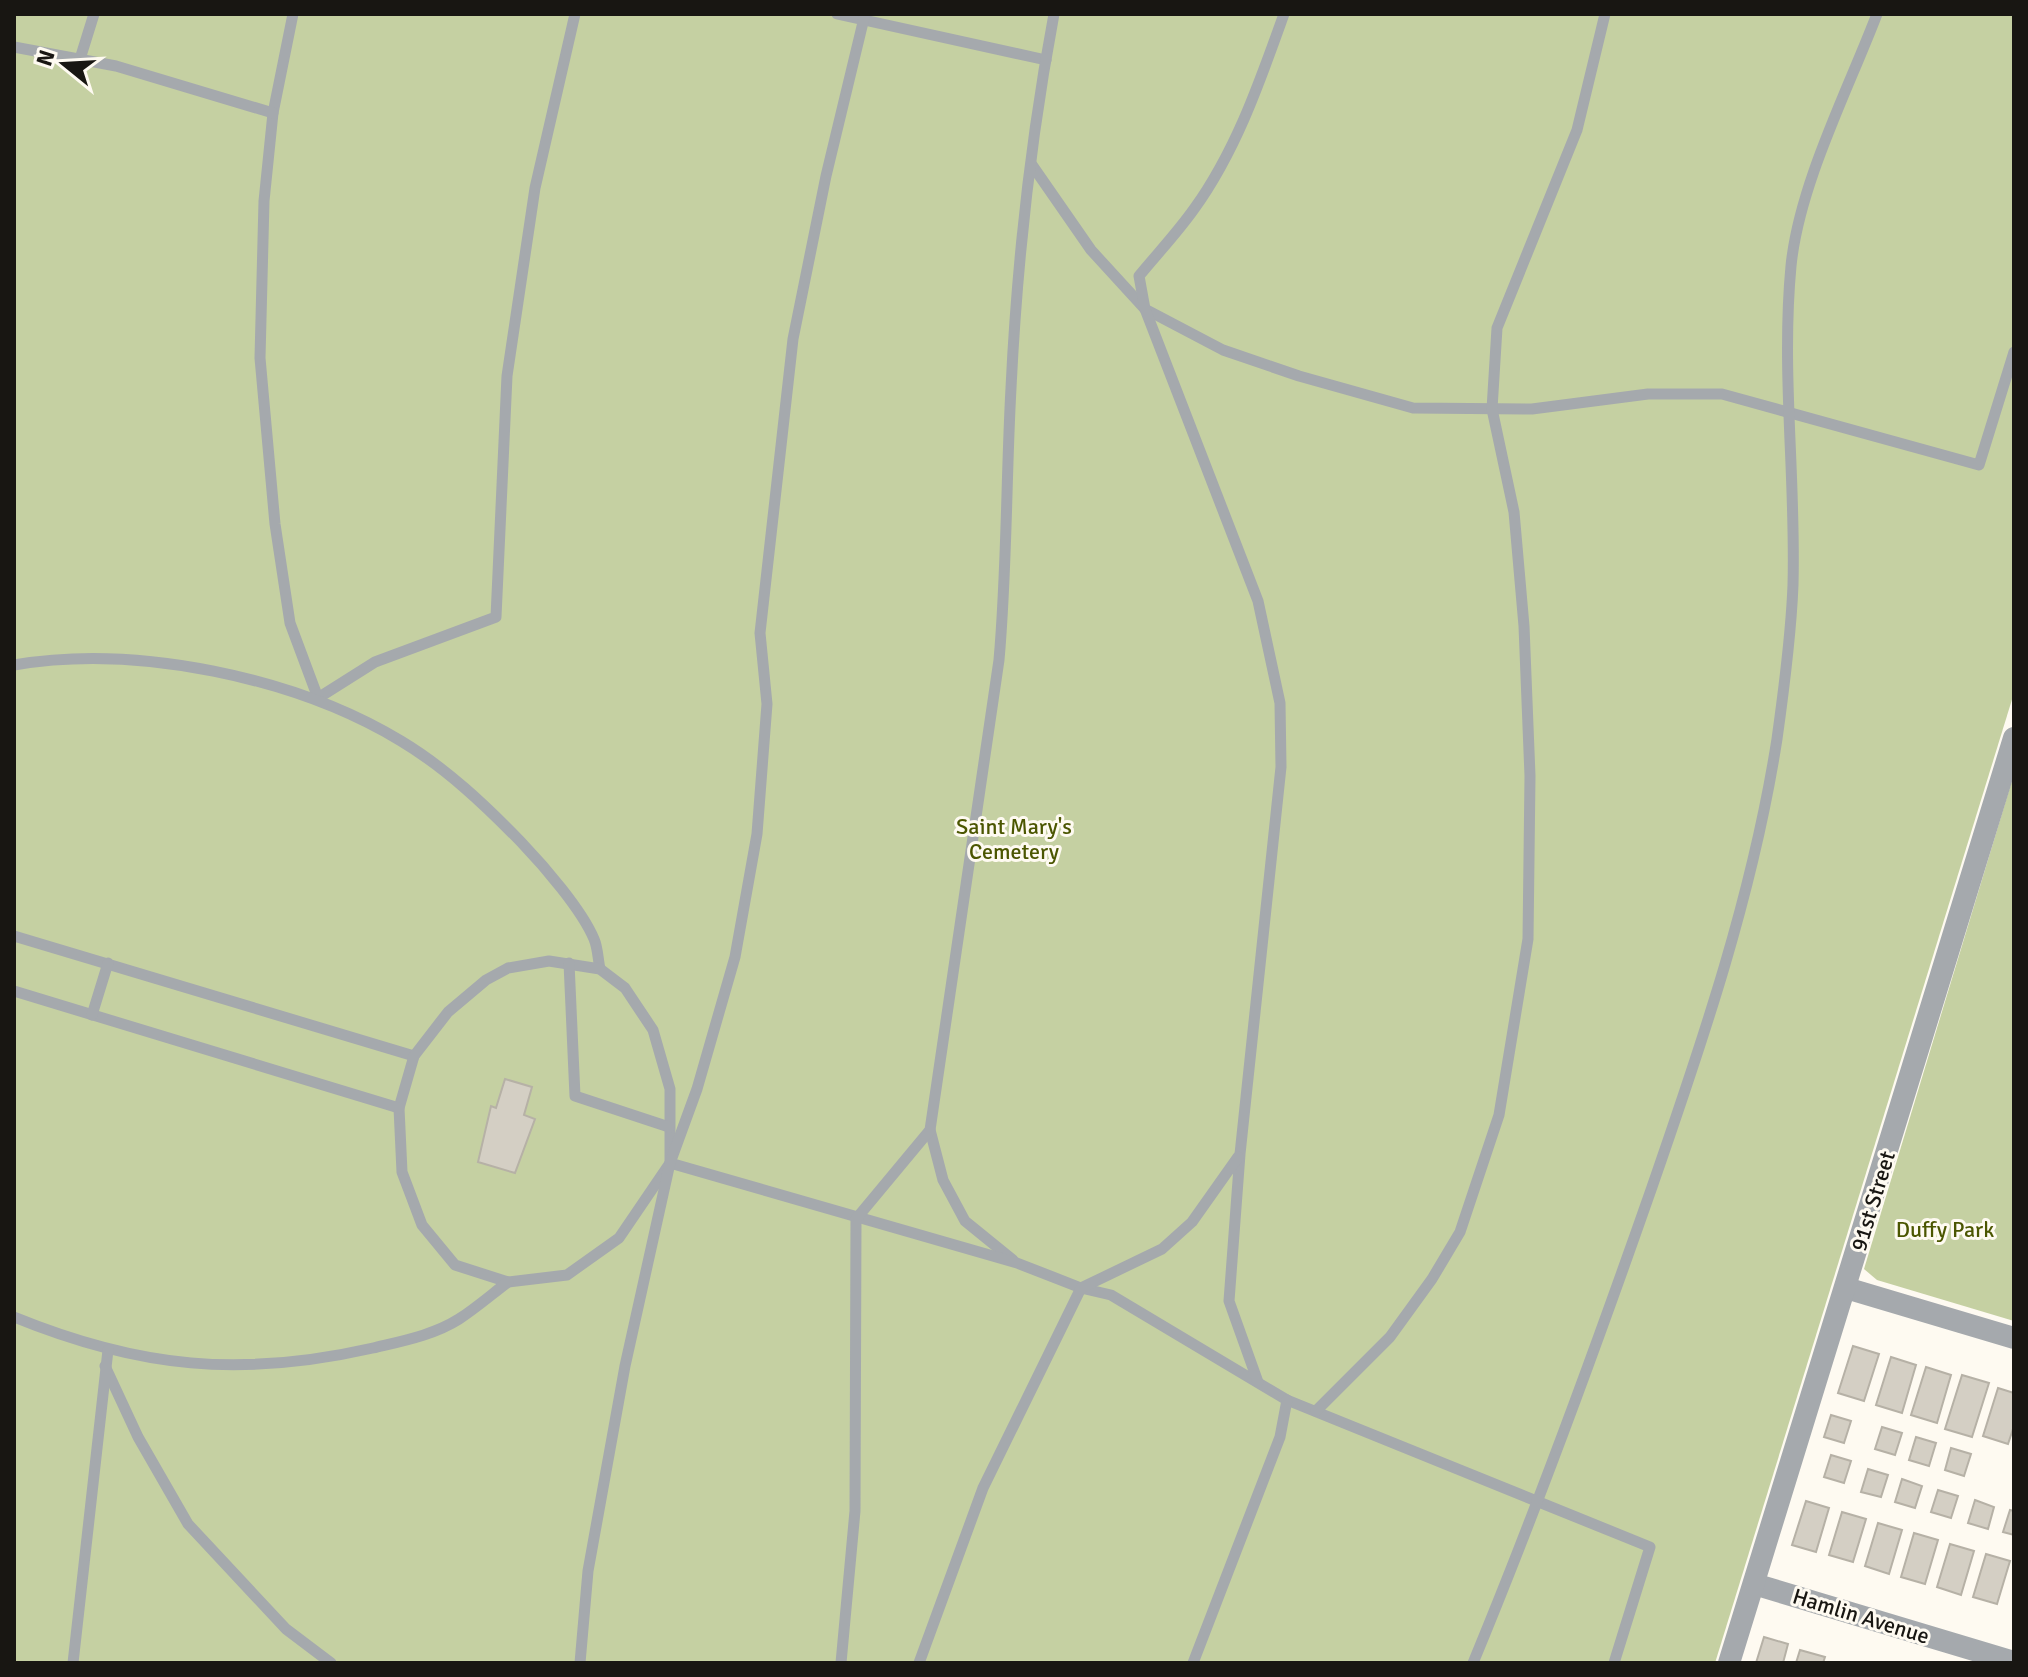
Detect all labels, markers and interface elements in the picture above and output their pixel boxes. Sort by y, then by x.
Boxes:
north arrow [24,24,104,104]
text: N [30,47,61,69]
park label: Saint Mary's Cemetery [956,813,1072,865]
street label: 91st Street [1845,1147,1901,1254]
park label: Duffy Park [1896,1216,1994,1243]
street label: Hamlin Avenue [1789,1582,1933,1650]

